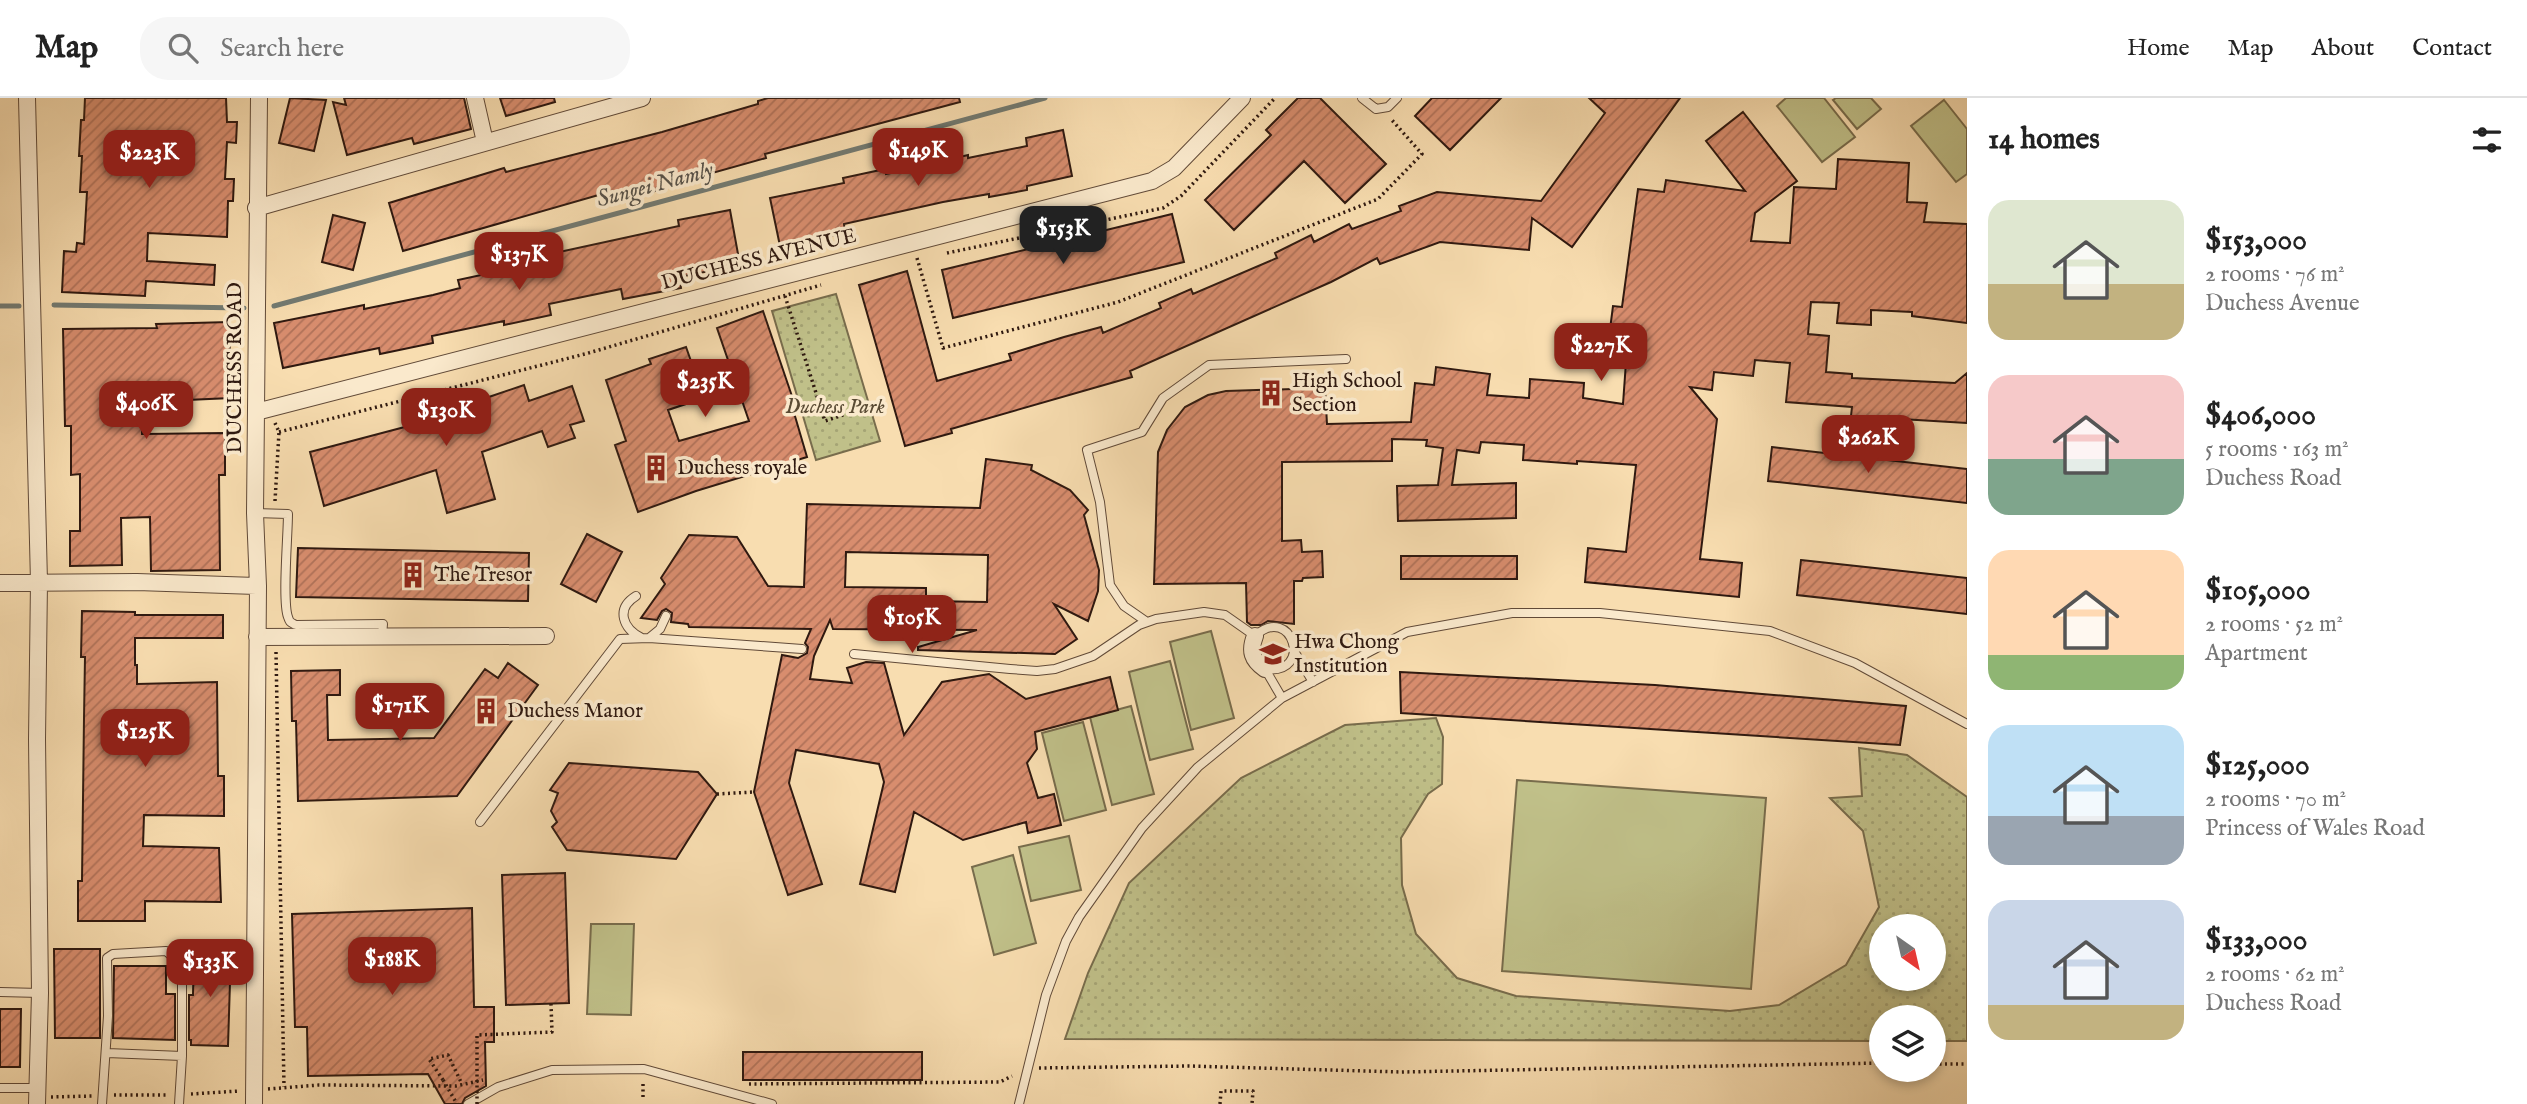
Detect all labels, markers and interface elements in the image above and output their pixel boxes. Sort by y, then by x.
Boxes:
search box [140,17,630,80]
text: Map [35,27,98,69]
icon: search [164,29,202,67]
text: Search here [220,32,344,65]
text: Home [2127,33,2190,64]
text: Map [2228,33,2274,64]
text: About [2312,33,2374,64]
text: Contact [2412,33,2492,64]
text: 14 homes [1988,121,2100,159]
icon: filters [2468,121,2506,159]
pin: $149K [869,129,967,188]
pin: $223K [100,130,198,190]
text: $149K [888,136,948,165]
text: $223K [119,138,179,167]
water label: Sungei Namly [594,155,717,215]
pin: $153K [1014,206,1112,266]
text: $153K [1036,214,1090,243]
text: $153,000 [2205,222,2307,260]
street label: DUCHESS AVENUE [659,223,859,297]
icon: home [2044,228,2128,312]
pin: $137K [470,232,568,292]
text: $137K [490,240,548,269]
text: 2 rooms · 76 m² [2205,260,2345,289]
street label: DUCHESS ROAD [222,282,249,454]
text: Duchess Avenue [2205,289,2359,318]
pin: $227K [1552,324,1650,383]
text: $227K [1570,331,1632,360]
pin: $235K [656,360,754,419]
text: $235K [676,367,734,396]
place label: High School Section [1292,368,1402,419]
building icon: High School Section [1256,378,1286,408]
pin: $406K [97,382,195,441]
pin: $130K [397,388,495,448]
text: $406K [115,389,177,418]
park label: Duchess Park [785,394,885,421]
text: $130K [417,396,475,425]
text: $406,000 [2205,397,2316,435]
icon: home [2044,403,2128,487]
pin: $262K [1819,416,1917,475]
text: $262K [1838,423,1898,452]
text: 5 rooms · 163 m² [2205,435,2349,464]
building icon: Duchess royale [641,453,671,483]
place label: Duchess royale [677,455,808,482]
text: Duchess Road [2205,464,2341,493]
building icon: The Tresor [398,560,428,590]
place label: The Tresor [434,562,532,589]
text: $105,000 [2205,572,2310,610]
icon: home [2044,578,2128,662]
pin: $105K [863,596,961,655]
text: $105K [883,603,941,632]
text: 2 rooms · 52 m² [2205,610,2343,639]
place label: Hwa Chong Institution [1294,629,1400,680]
school or university icon: Hwa Chong Institution [1258,639,1288,669]
text: Apartment [2205,639,2308,668]
pin: $171K [351,684,449,743]
text: $171K [371,691,429,720]
building icon: Duchess Manor [471,696,501,726]
place label: Duchess Manor [507,698,643,725]
pin: $125K [96,710,194,769]
text: $125K [117,717,174,746]
text: $125,000 [2205,747,2310,785]
icon: home [2044,753,2128,837]
text: 2 rooms · 70 m² [2205,785,2346,814]
text: Princess of Wales Road [2205,814,2425,843]
north arrow [1869,914,1946,990]
map controls [1869,914,1946,1082]
text: $133,000 [2205,922,2307,960]
icon: home [2044,928,2128,1012]
pin: $188K [343,937,441,997]
pin: $133K [161,940,259,999]
text: $188K [364,945,420,974]
text: $133K [182,947,238,976]
text: 2 rooms · 62 m² [2205,960,2345,989]
text: Duchess Road [2205,989,2341,1018]
button: layers [1869,1005,1946,1082]

